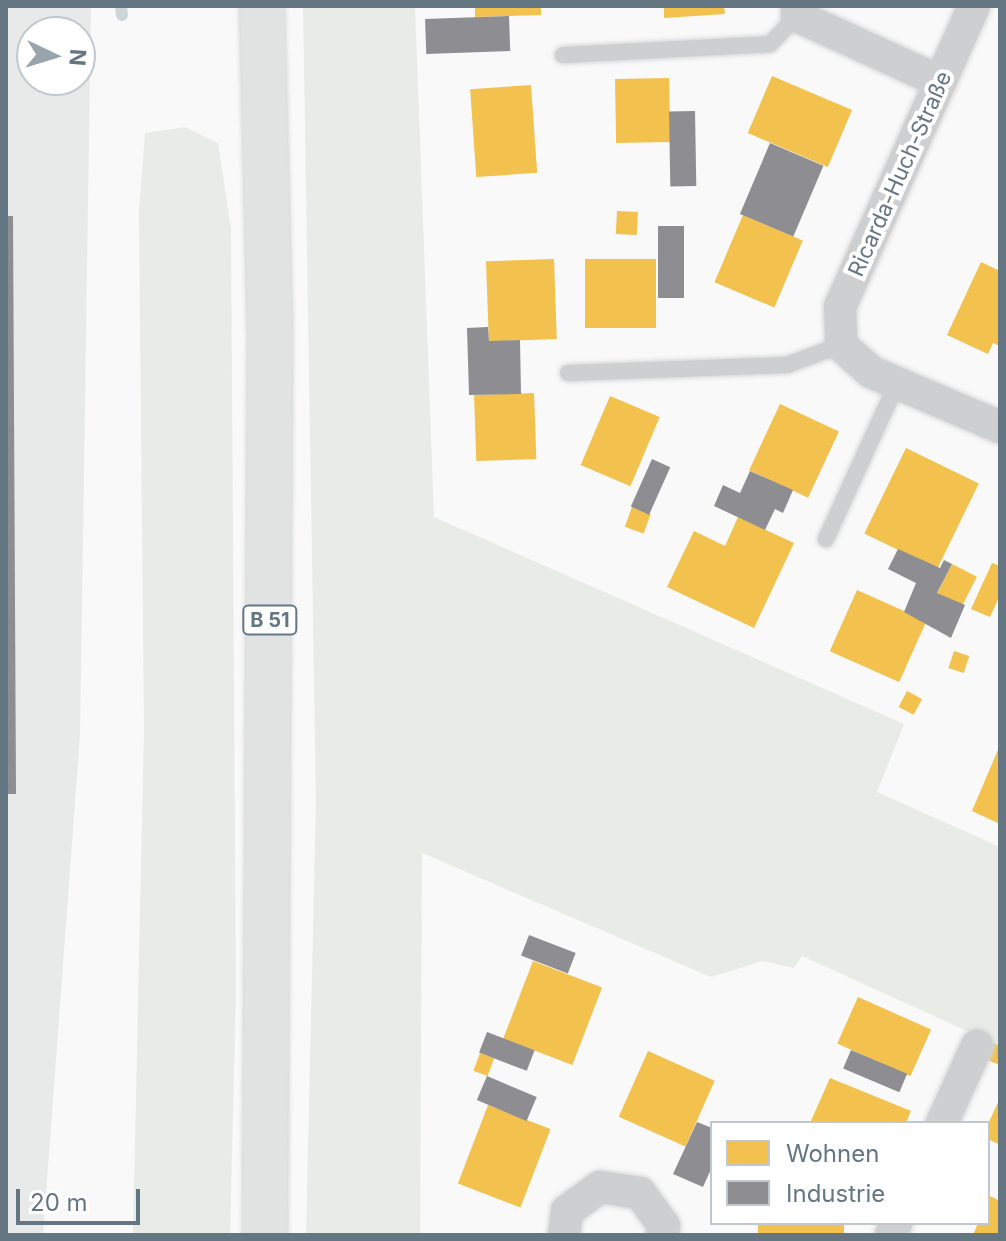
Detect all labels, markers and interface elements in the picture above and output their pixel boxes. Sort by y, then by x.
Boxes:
north arrow [16,16,96,96]
text: N [64,48,92,67]
street label: Ricarda-Huch-Straße [843,67,957,281]
road number: B 51 [242,604,298,636]
legend [710,1121,990,1225]
text: Wohnen [786,1139,879,1168]
scale bar [20,1173,144,1223]
text: Industrie [786,1179,885,1208]
text: 20 m [30,1188,88,1217]

